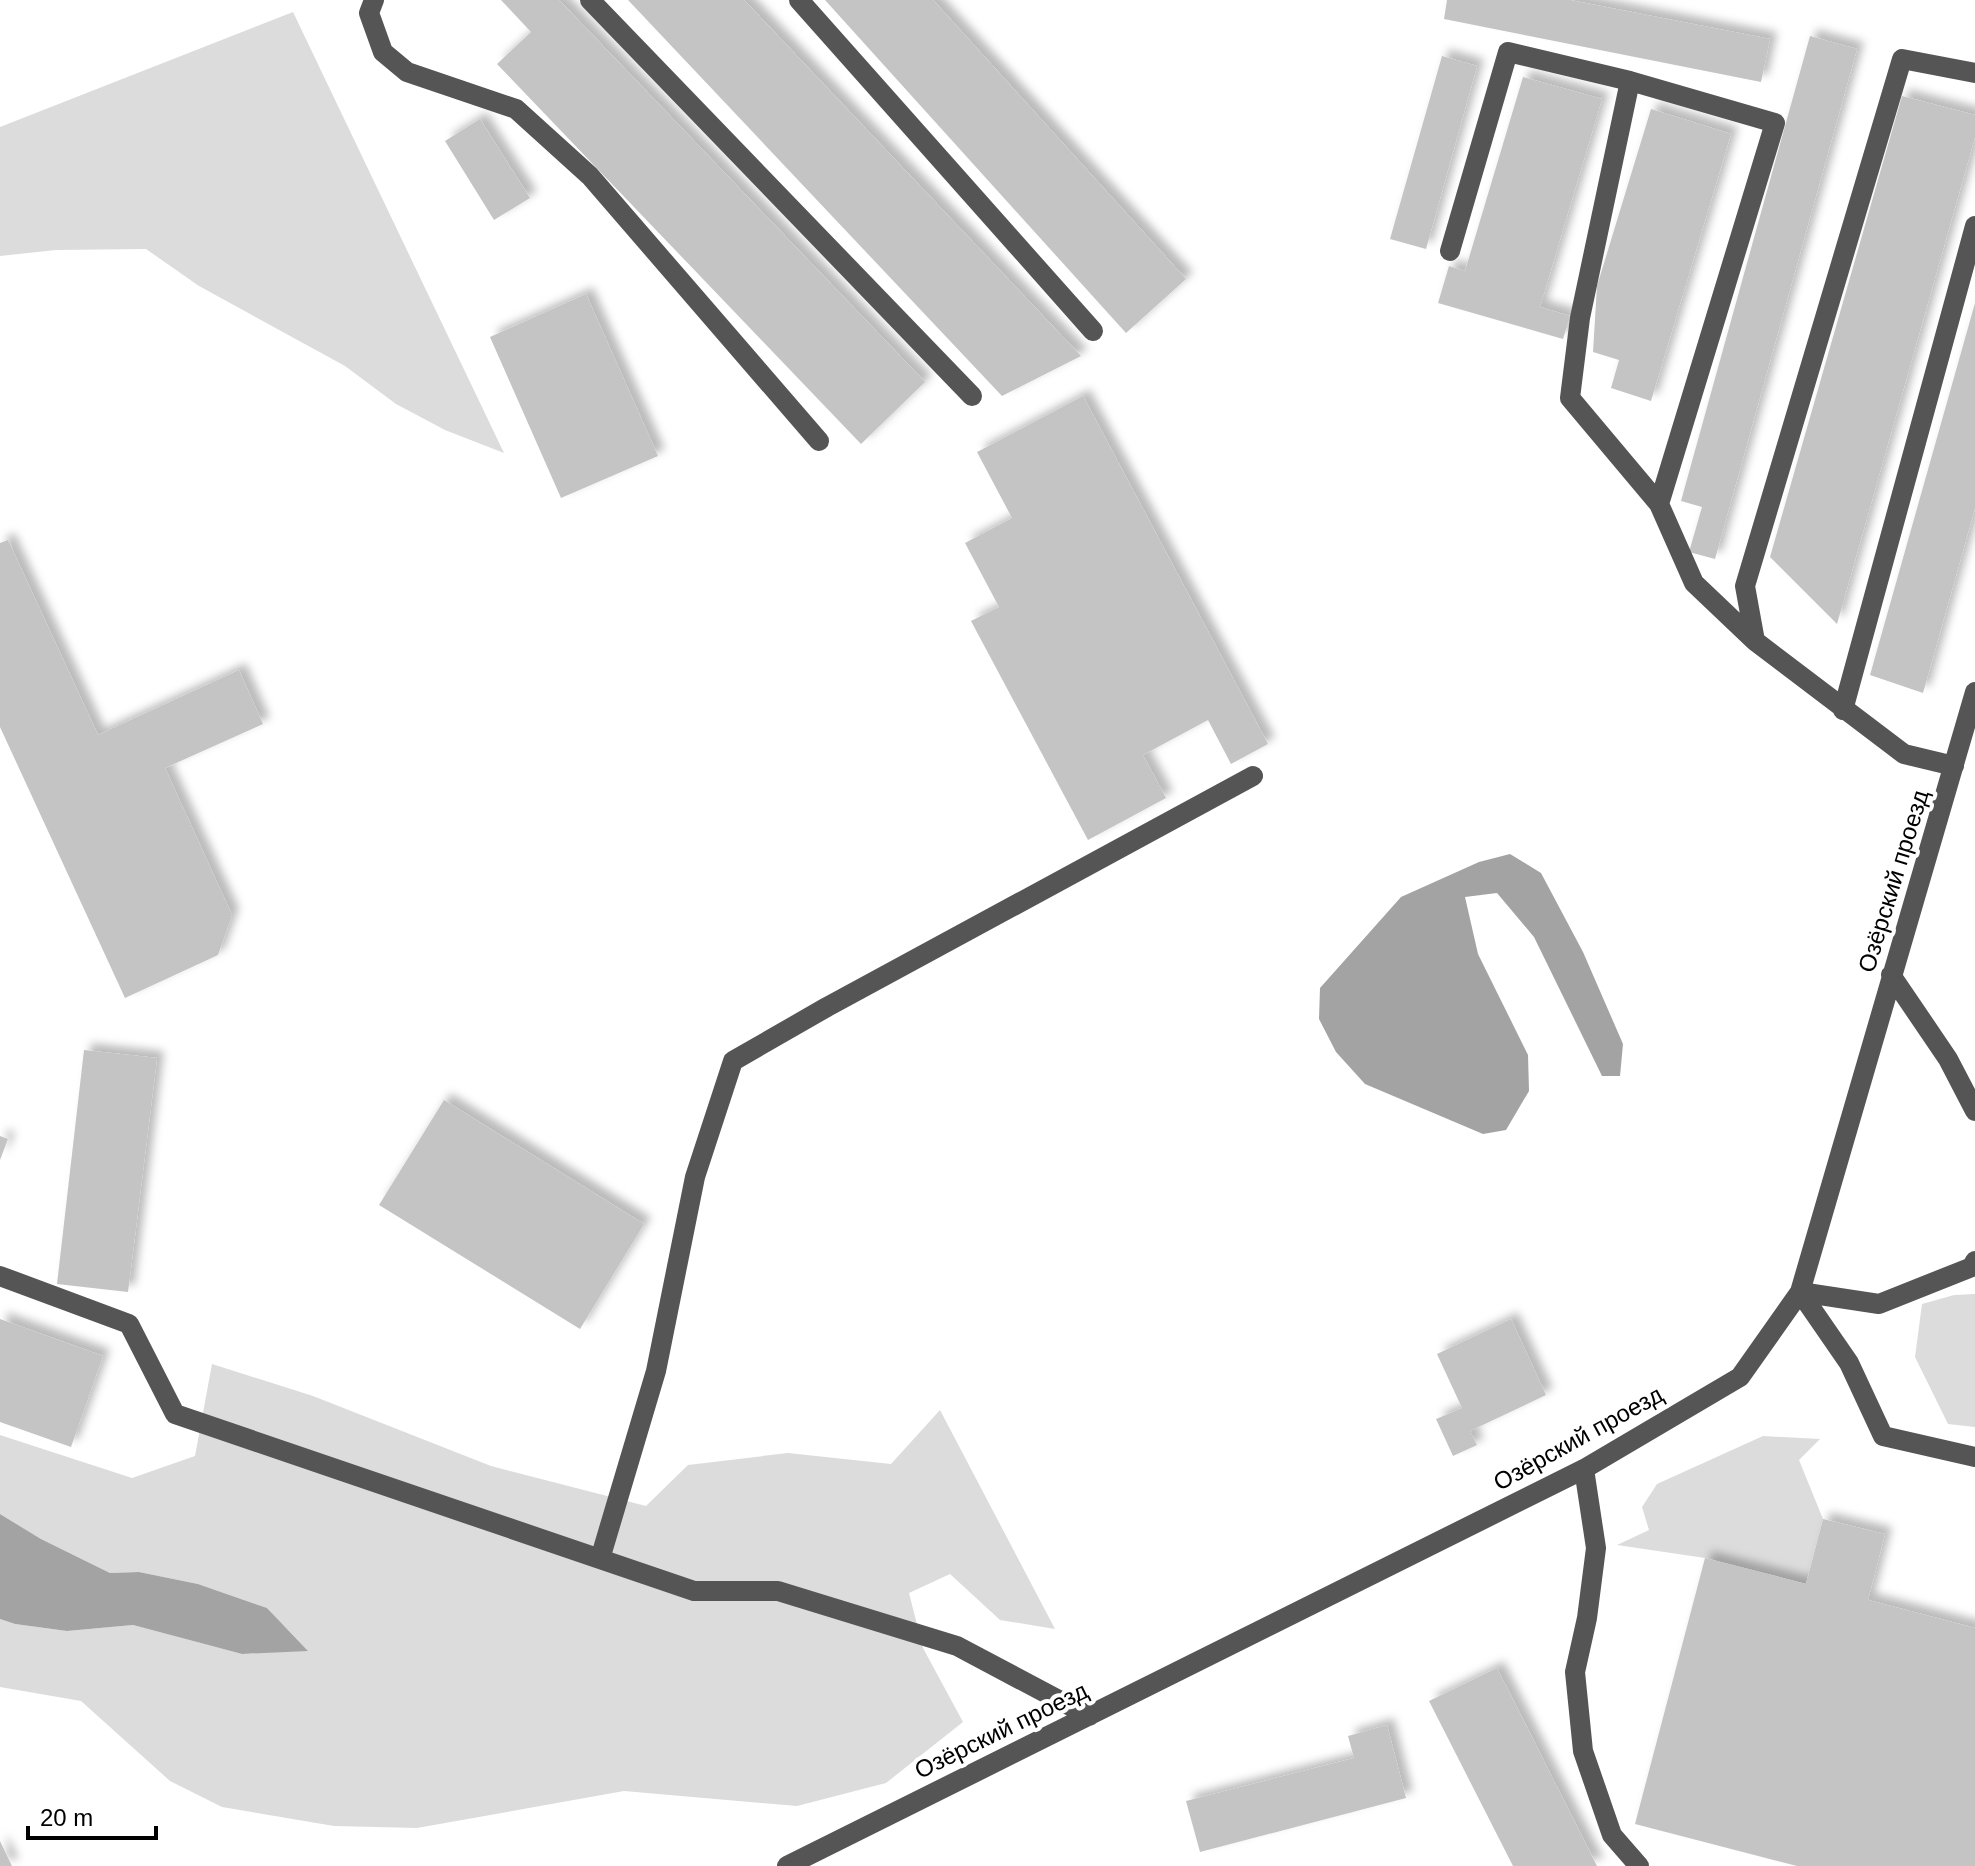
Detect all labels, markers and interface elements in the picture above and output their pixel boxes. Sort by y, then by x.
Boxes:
street label: Озёрский проезд [1852,787,1934,975]
street label: Озёрский проезд [1489,1380,1667,1496]
street label: Озёрский проезд [910,1676,1092,1784]
scale bar [28,1790,156,1840]
text: 20 m [40,1804,93,1831]

